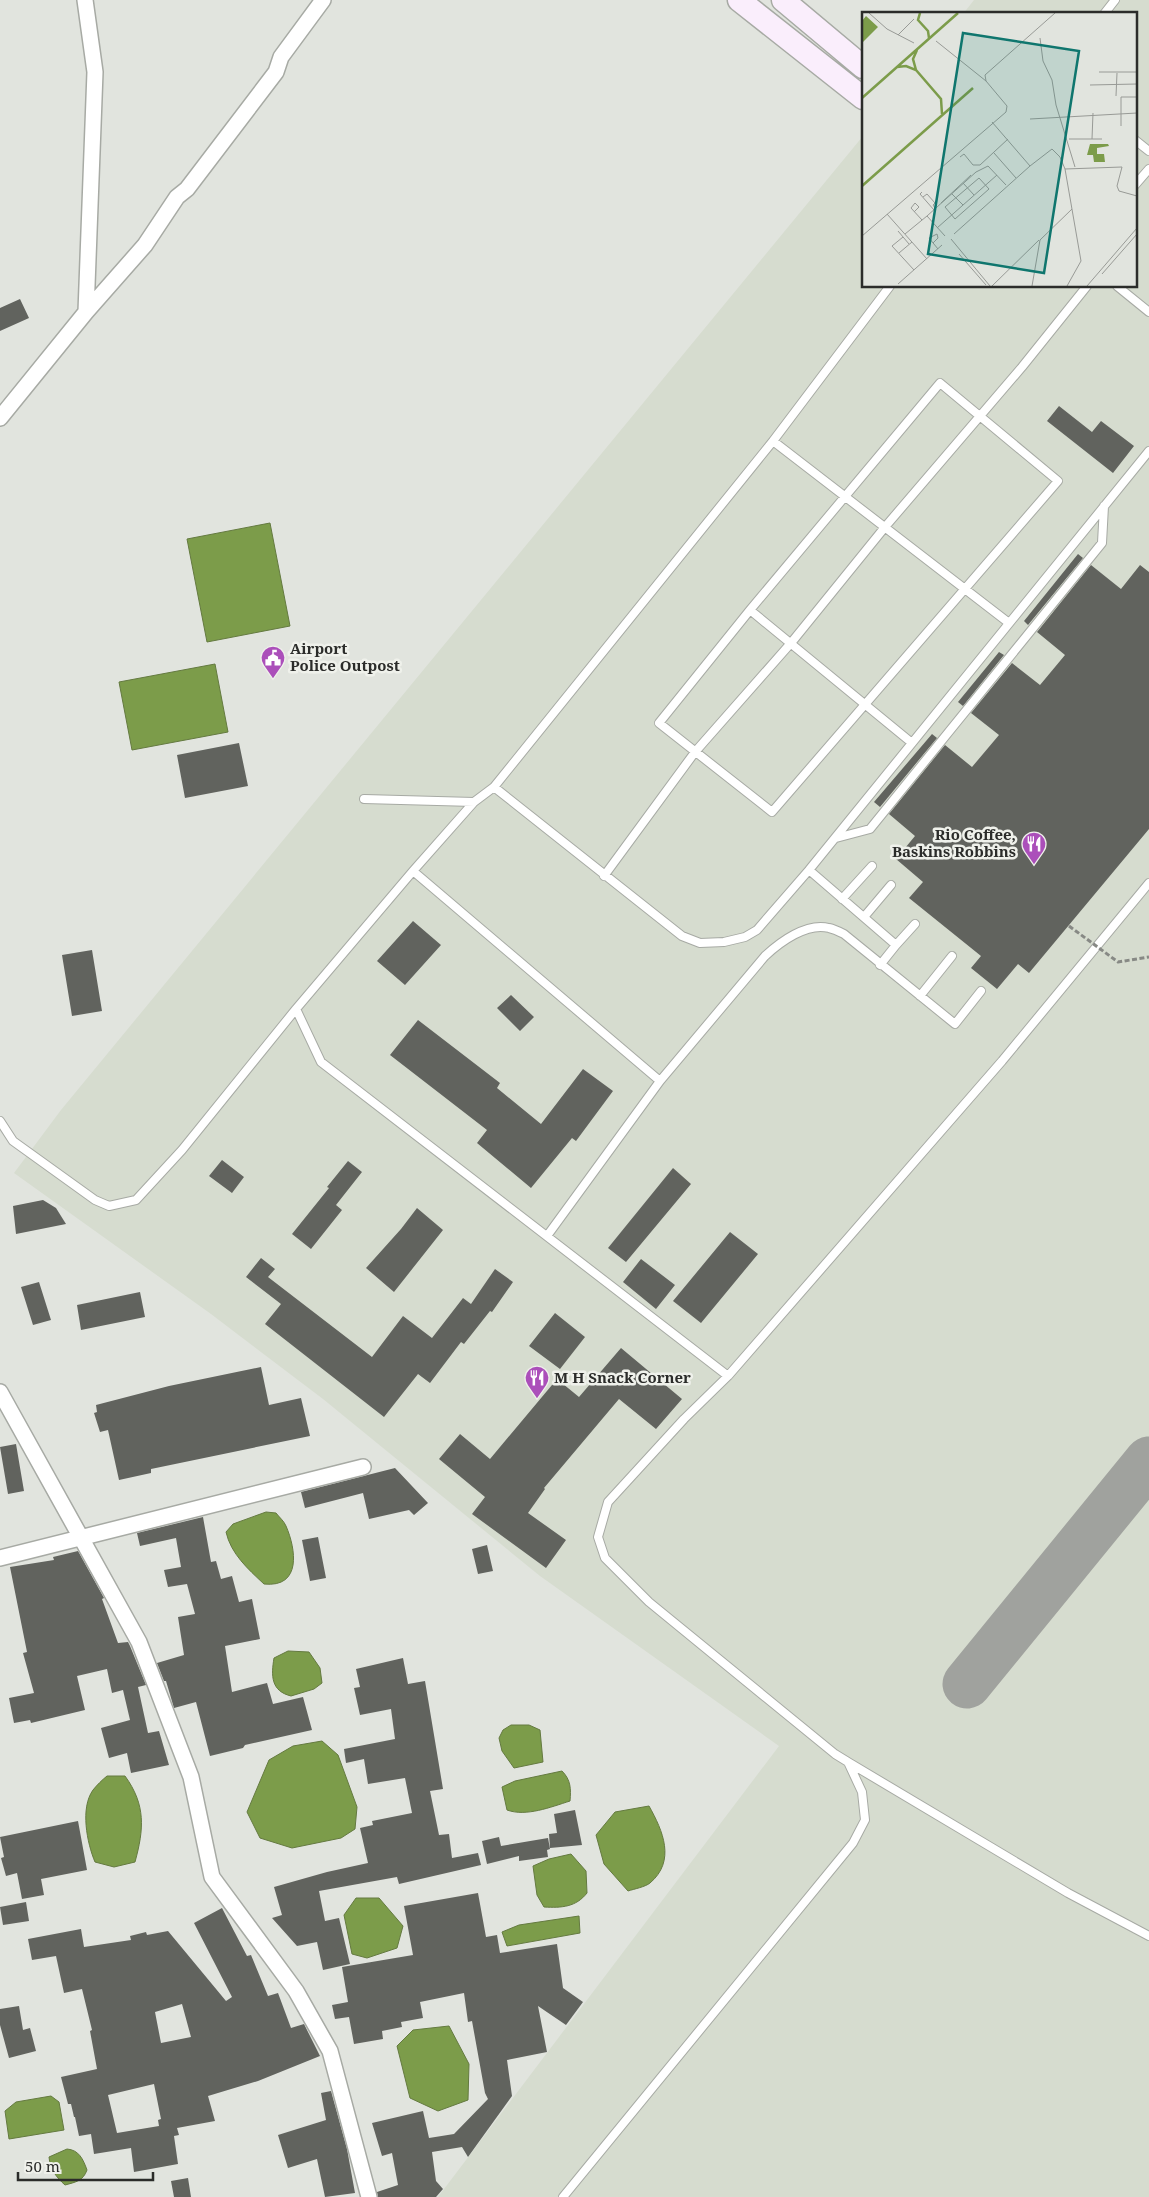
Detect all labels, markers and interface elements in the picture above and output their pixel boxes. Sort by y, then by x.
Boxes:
inset map [862,12,1136,288]
place label: Airport Police Outpost [290,638,400,675]
public building icon: Airport Police Outpost [260,645,286,679]
place label: Rio Coffee, Baskins Robbins [892,824,1016,861]
restaurant icon: Rio Coffee, Baskins Robbins [1021,831,1047,865]
restaurant icon: M H Snack Corner [524,1365,550,1399]
place label: M H Snack Corner [554,1367,691,1387]
scale bar [18,2150,152,2182]
text: 50 m [25,2156,60,2176]

